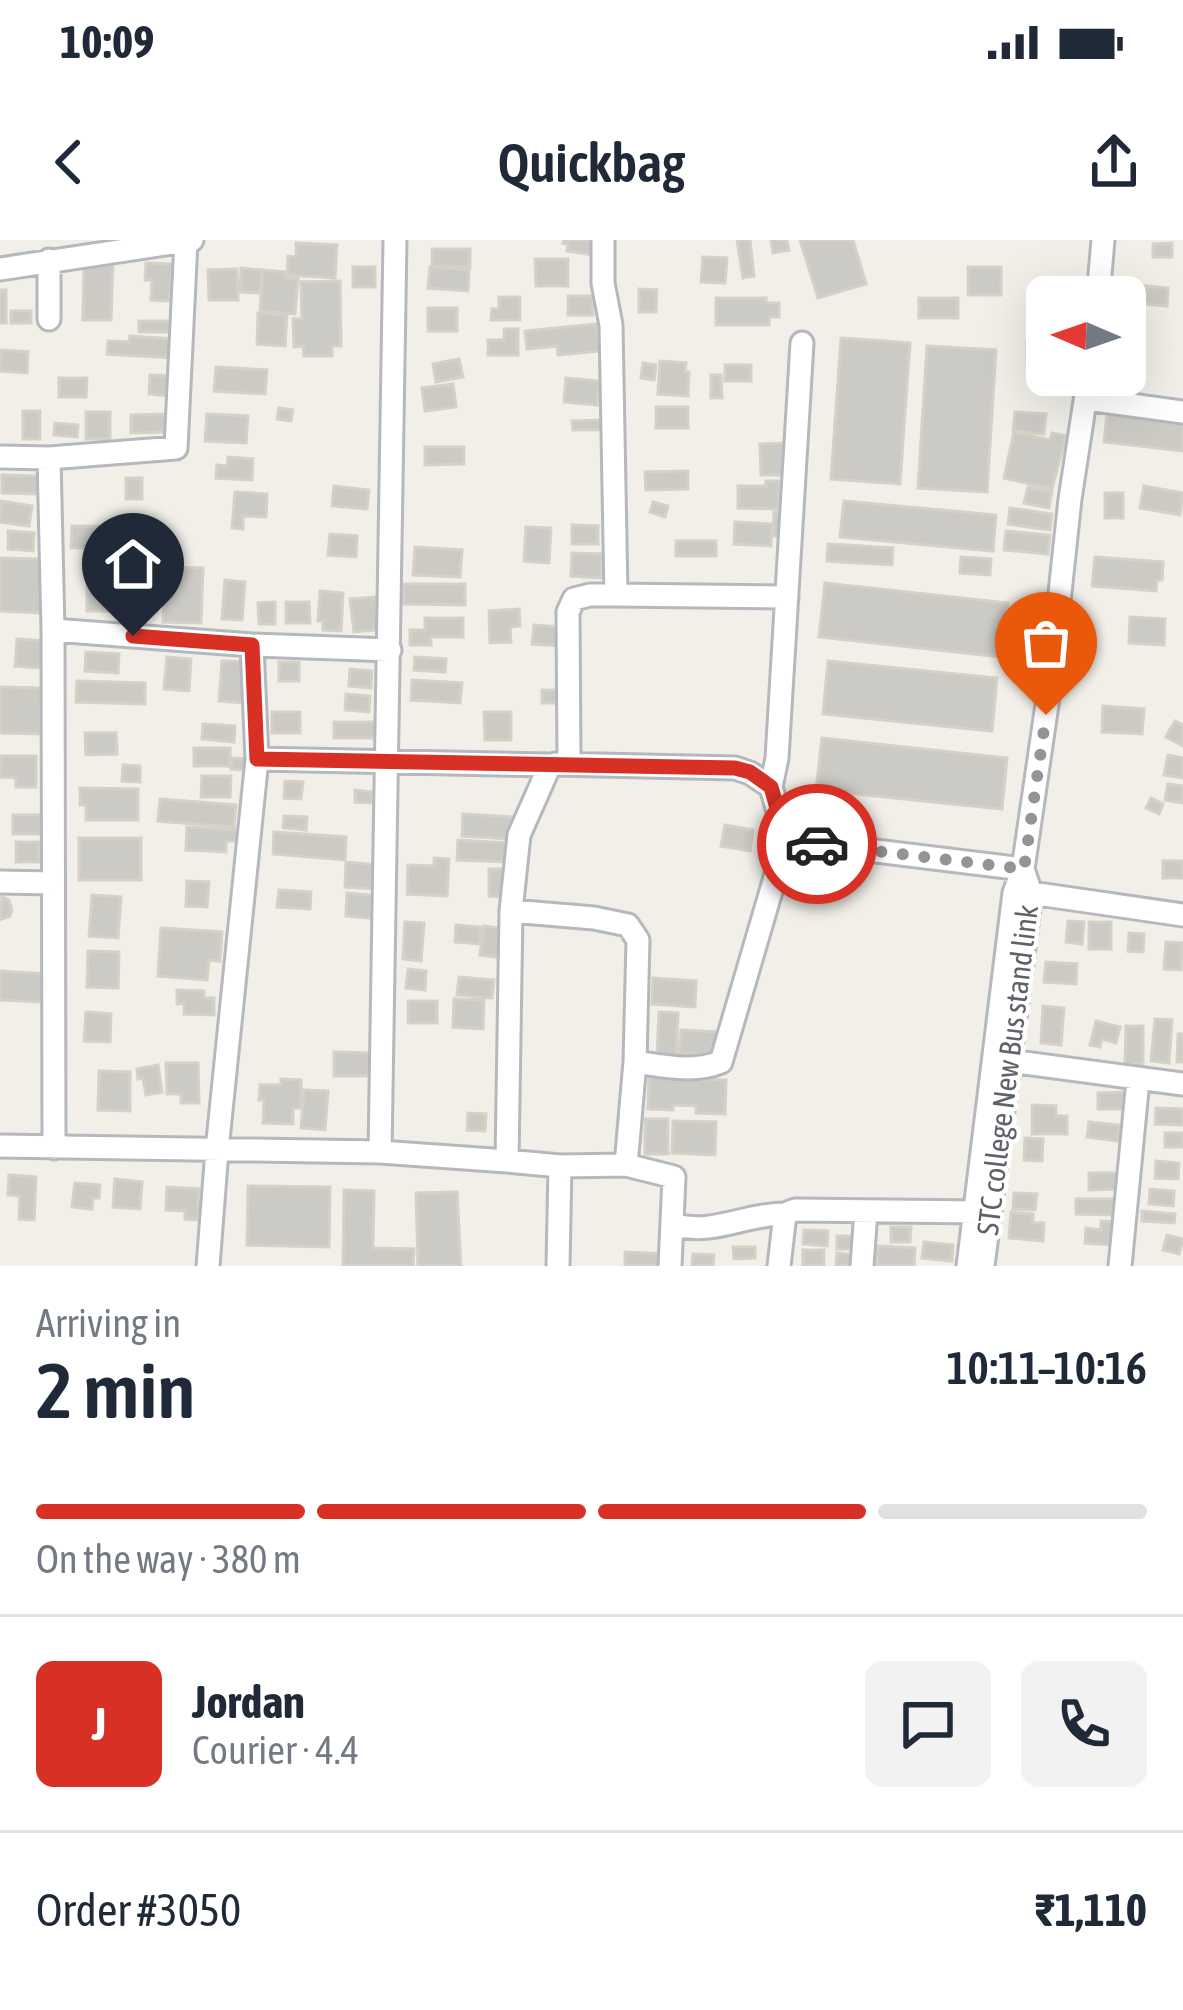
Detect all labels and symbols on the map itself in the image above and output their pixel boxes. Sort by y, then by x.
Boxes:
north arrow [1026,276,1146,396]
pin [82,513,184,636]
pin [995,592,1097,715]
courier [757,784,877,904]
street label: STC college New Bus stand link [970,903,1044,1237]

